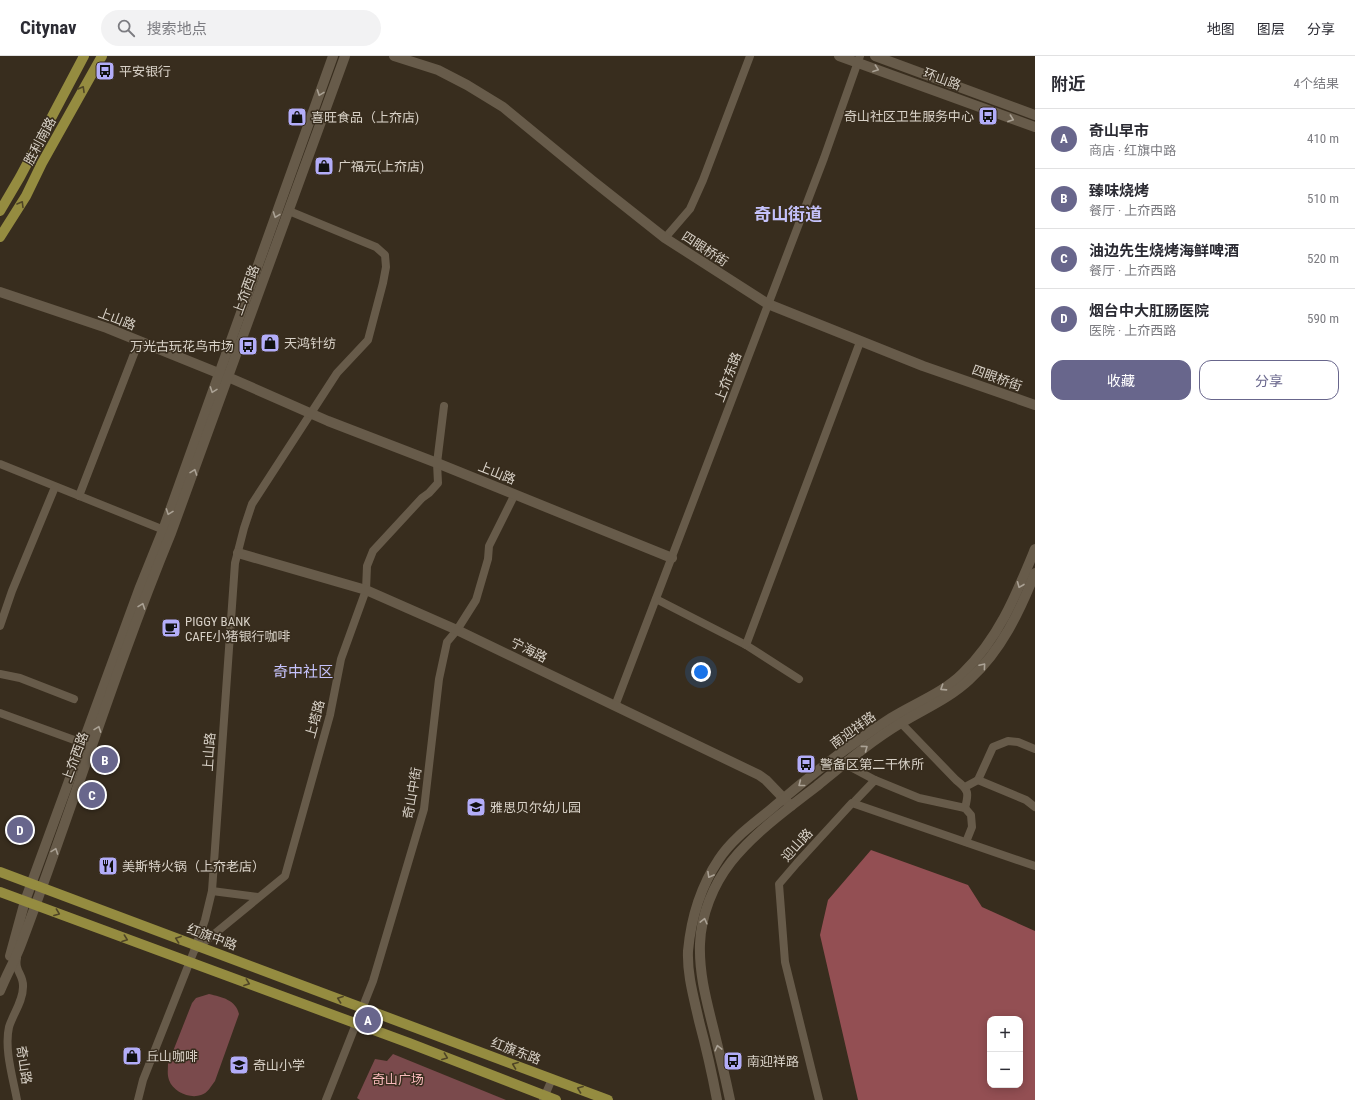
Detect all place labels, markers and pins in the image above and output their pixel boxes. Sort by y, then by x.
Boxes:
bus stop icon: 平安银行 [94,60,116,82]
place label: 平安银行 [119,64,171,79]
bus stop icon: 奇山社区卫生服务中心 [977,105,999,127]
shop icon: 喜旺食品（上夼店) [286,106,308,128]
place label: 奇山社区卫生服务中心 [844,109,974,124]
place label: 喜旺食品（上夼店) [311,110,419,125]
shop icon: 广福元(上夼店) [313,155,335,177]
place label: 广福元(上夼店) [338,159,424,174]
shop icon: 天鸿针纺 [259,332,281,354]
bus stop icon: 万光古玩花鸟市场 [237,335,259,357]
place label: 天鸿针纺 [284,336,336,351]
place label: 万光古玩花鸟市场 [130,339,234,354]
place label: PIGGY BANK CAFE小猪银行咖啡 [185,614,291,644]
cafe icon: PIGGY BANK CAFE小猪银行咖啡 [160,617,182,639]
pin: B [92,745,118,775]
bus stop icon: 警备区第二干休所 [795,753,817,775]
place label: 警备区第二干休所 [820,757,924,772]
pin: C [79,780,105,810]
school or university icon: 雅思贝尔幼儿园 [465,796,487,818]
place label: 雅思贝尔幼儿园 [490,800,581,815]
pin: D [7,815,33,845]
restaurant icon: 美斯特火锅（上夼老店） [97,855,119,877]
place label: 美斯特火锅（上夼老店） [122,859,265,874]
pin: A [355,1005,381,1035]
shop icon: 丘山咖啡 [121,1045,143,1067]
place label: 丘山咖啡 [146,1049,198,1064]
bus stop icon: 南迎祥路 [722,1050,744,1072]
school or university icon: 奇山小学 [228,1054,250,1076]
place label: 南迎祥路 [747,1054,799,1069]
place label: 奇山小学 [253,1058,305,1073]

